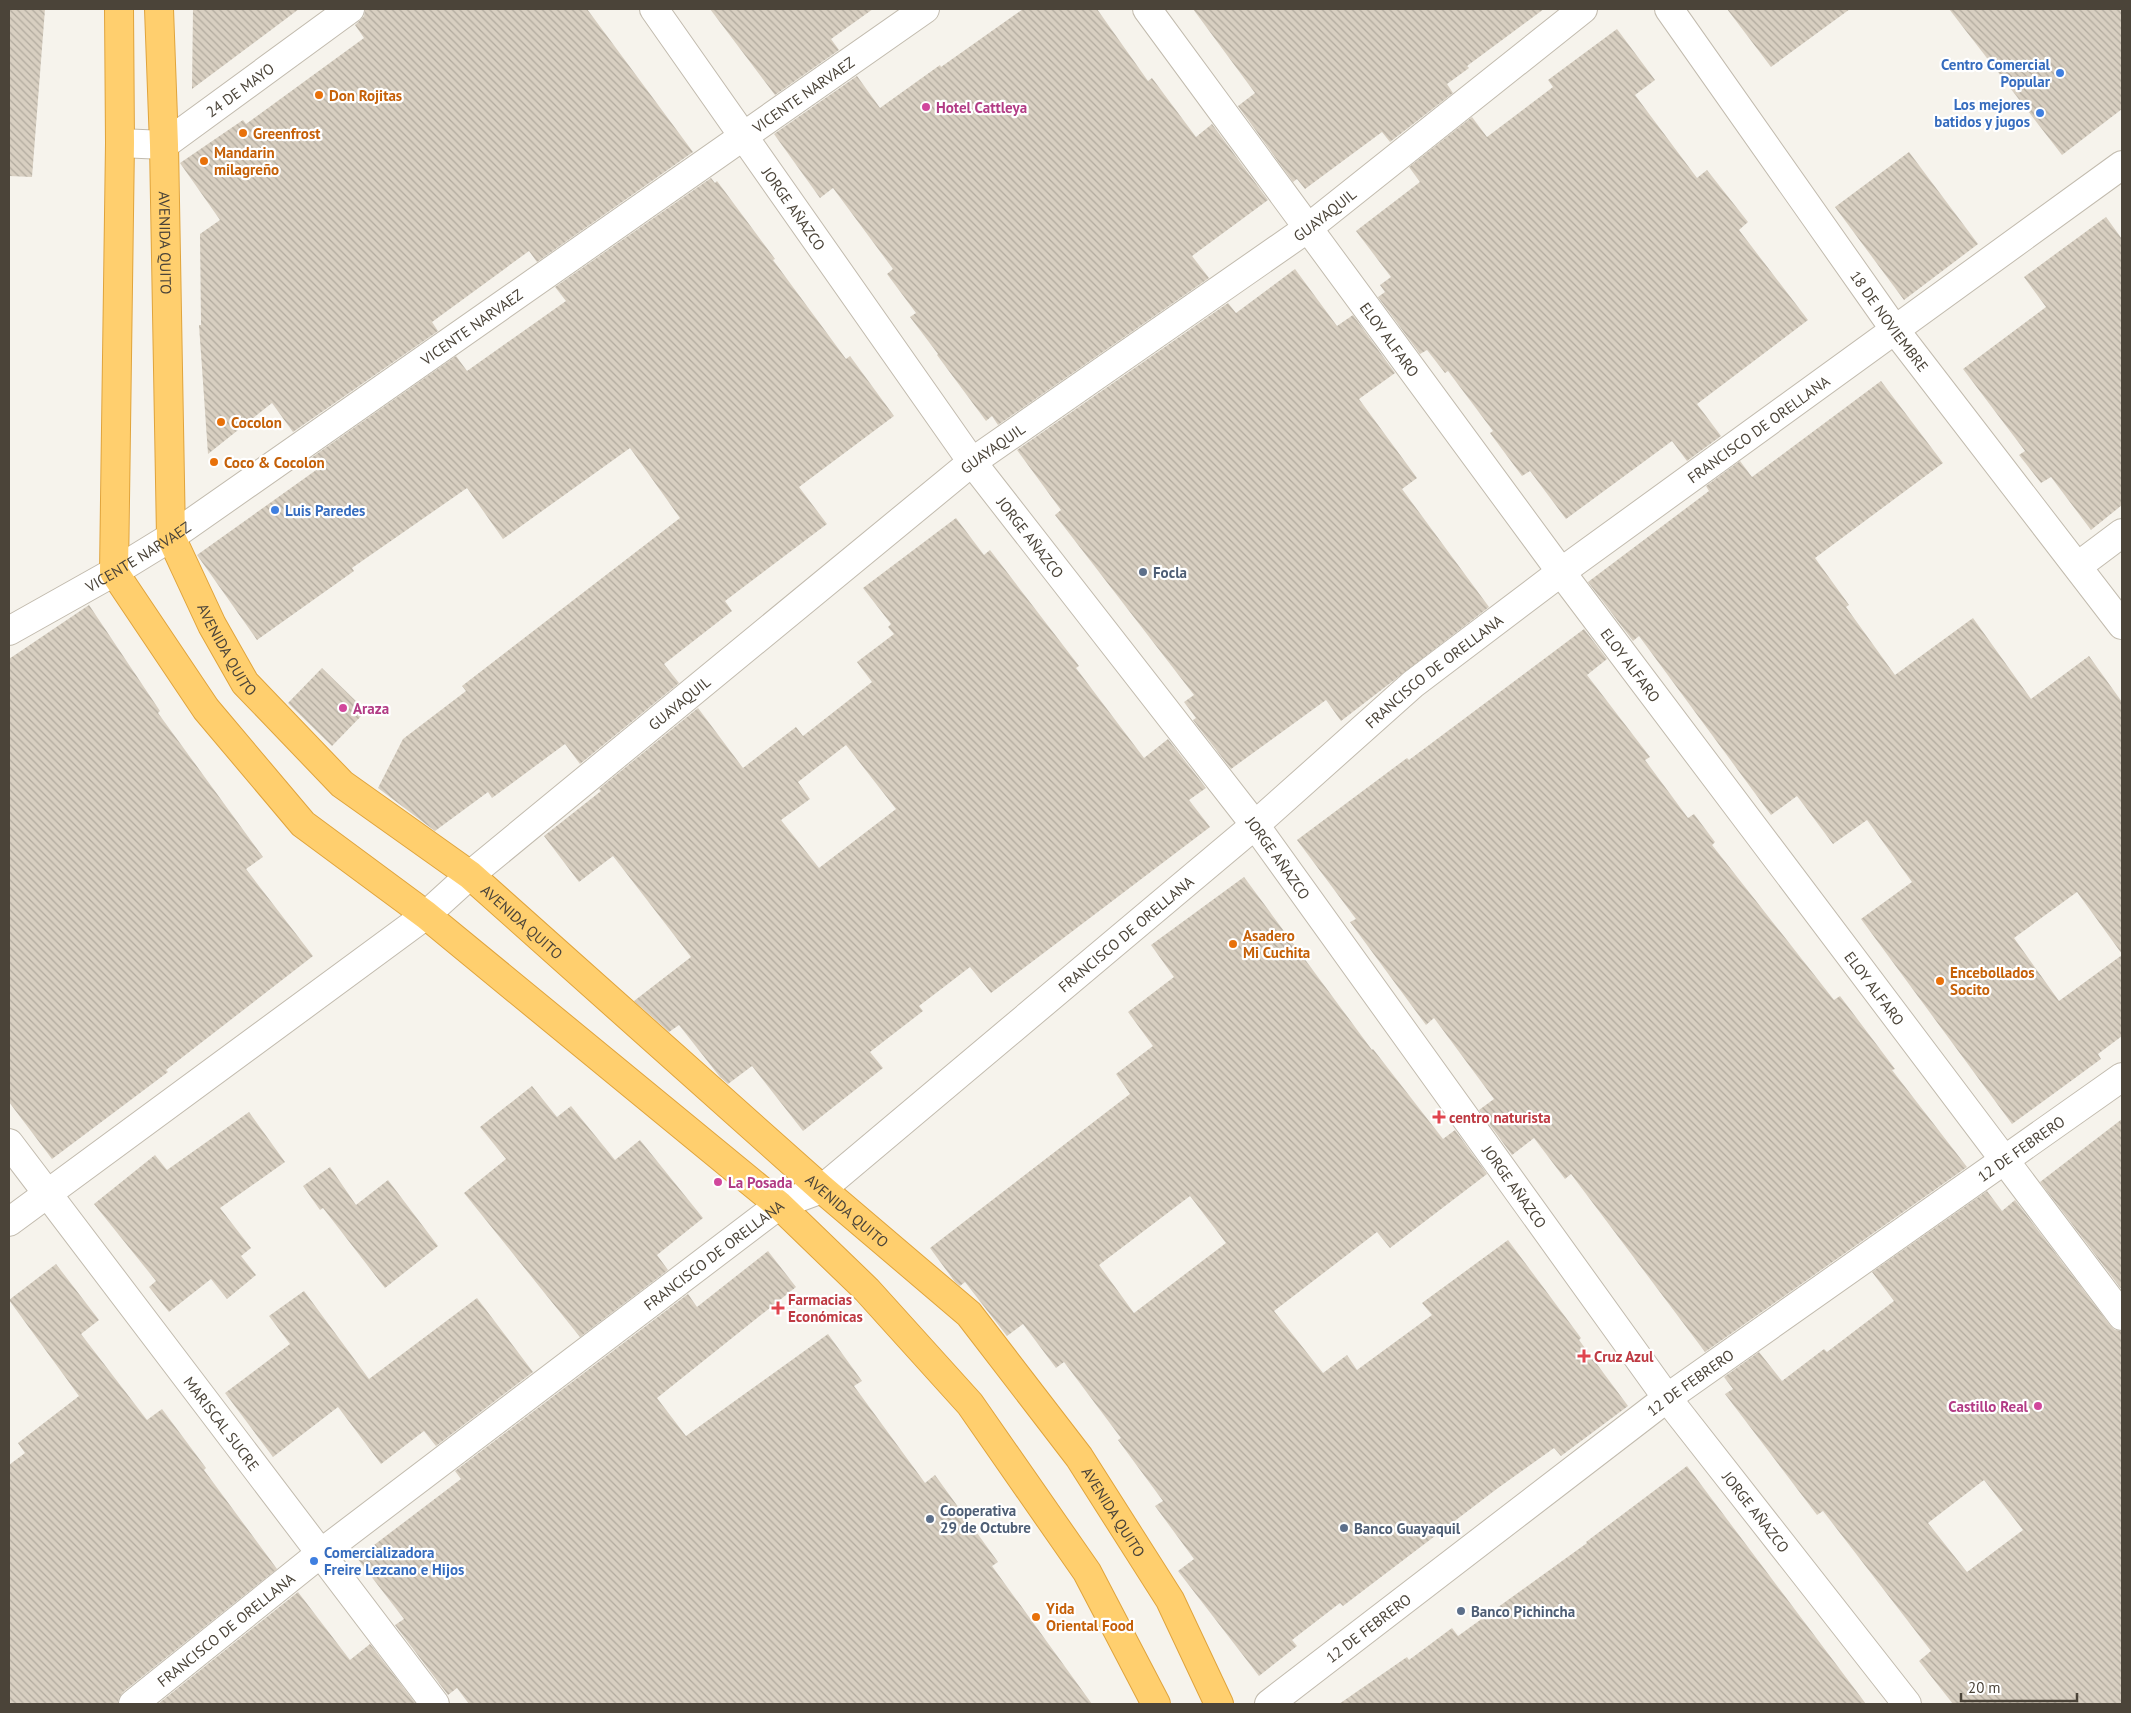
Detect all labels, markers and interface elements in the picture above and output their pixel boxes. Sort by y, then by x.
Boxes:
street label: VICENTE NARVAEZ [748,52,858,137]
place label: Centro Comercial Popular [1941,55,2051,91]
street label: 24 DE MAYO [202,58,278,121]
marker: Centro Comercial Popular [2054,67,2066,79]
place label: Don Rojitas [329,86,402,105]
marker: Don Rojitas [313,89,325,101]
place label: Los mejores batidos y jugos [1934,95,2030,131]
place label: Hotel Cattleya [936,98,1027,117]
marker: Hotel Cattleya [920,101,932,113]
marker: Los mejores batidos y jugos [2034,107,2046,119]
place label: Greenfrost [253,124,321,143]
marker: Greenfrost [237,127,249,139]
place label: Mandarin milagreño [214,143,279,179]
marker: Mandarin milagreño [198,155,210,167]
street label: JORGE AÑAZCO [758,163,830,254]
street label: GUAYAQUIL [1289,184,1360,245]
street label: AVENIDA QUITO [155,191,176,295]
street label: 18 DE NOVIEMBRE [1846,266,1933,375]
street label: VICENTE NARVAEZ [416,284,526,369]
street label: ELOY ALFARO [1356,298,1424,380]
street label: FRANCISCO DE ORELLANA [1683,371,1833,487]
place label: Cocolon [231,413,282,432]
marker: Cocolon [215,416,227,428]
street label: GUAYAQUIL [956,419,1029,477]
place label: Coco & Cocolon [224,453,325,472]
marker: Coco & Cocolon [208,456,220,468]
street label: JORGE AÑAZCO [993,492,1068,582]
place label: Luis Paredes [285,501,365,520]
marker: Luis Paredes [269,504,281,516]
street label: VICENTE NARVAEZ [81,517,194,596]
place label: Focla [1153,563,1187,582]
marker: Focla [1137,566,1149,578]
street label: AVENIDA QUITO [194,600,261,699]
street label: FRANCISCO DE ORELLANA [1361,610,1506,732]
street label: ELOY ALFARO [1597,624,1665,705]
street label: GUAYAQUIL [644,672,714,734]
place label: Araza [353,699,389,718]
marker: Araza [337,702,349,714]
street label: JORGE AÑAZCO [1242,812,1315,903]
street label: FRANCISCO DE ORELLANA [1054,871,1197,996]
street label: AVENIDA QUITO [477,880,567,963]
place label: Asadero Mi Cuchita [1243,926,1310,962]
marker: Asadero Mi Cuchita [1227,938,1239,950]
street label: ELOY ALFARO [1841,947,1909,1029]
place label: Encebollados Socito [1950,963,2035,999]
marker: Encebollados Socito [1934,975,1946,987]
place label: centro naturista [1449,1108,1551,1127]
marker: centro naturista [1433,1111,1445,1123]
street label: 12 DE FEBRERO [1973,1111,2068,1186]
street label: JORGE AÑAZCO [1478,1141,1551,1232]
street label: AVENIDA QUITO [802,1170,893,1251]
place label: La Posada [728,1173,792,1192]
marker: La Posada [712,1176,724,1188]
street label: FRANCISCO DE ORELLANA [640,1195,787,1314]
place label: Farmacias Económicas [788,1290,863,1326]
marker: Farmacias Económicas [772,1302,784,1314]
street label: 12 DE FEBRERO [1643,1345,1737,1420]
place label: Cruz Azul [1594,1347,1654,1366]
marker: Cruz Azul [1578,1350,1590,1362]
street label: MARISCAL SUCRE [180,1372,264,1474]
place label: Castillo Real [1948,1397,2029,1416]
marker: Castillo Real [2032,1400,2044,1412]
street label: AVENIDA QUITO [1078,1463,1150,1560]
street label: JORGE AÑAZCO [1718,1467,1794,1556]
place label: Cooperativa 29 de Octubre [940,1501,1031,1537]
marker: Cooperativa 29 de Octubre [924,1513,936,1525]
place label: Banco Guayaquil [1354,1519,1461,1538]
marker: Banco Guayaquil [1338,1522,1350,1534]
place label: Comercializadora Freire Lezcano e Hijos [324,1543,464,1579]
marker: Comercializadora Freire Lezcano e Hijos [308,1555,320,1567]
street label: FRANCISCO DE ORELLANA [153,1568,299,1690]
street label: 12 DE FEBRERO [1322,1589,1414,1667]
place label: Yida Oriental Food [1045,1599,1134,1635]
place label: Banco Pichincha [1471,1602,1575,1621]
marker: Banco Pichincha [1455,1605,1467,1617]
marker: Yida Oriental Food [1030,1611,1042,1623]
scale bar [1961,1670,2077,1702]
text: 20 m [1968,1678,2001,1697]

